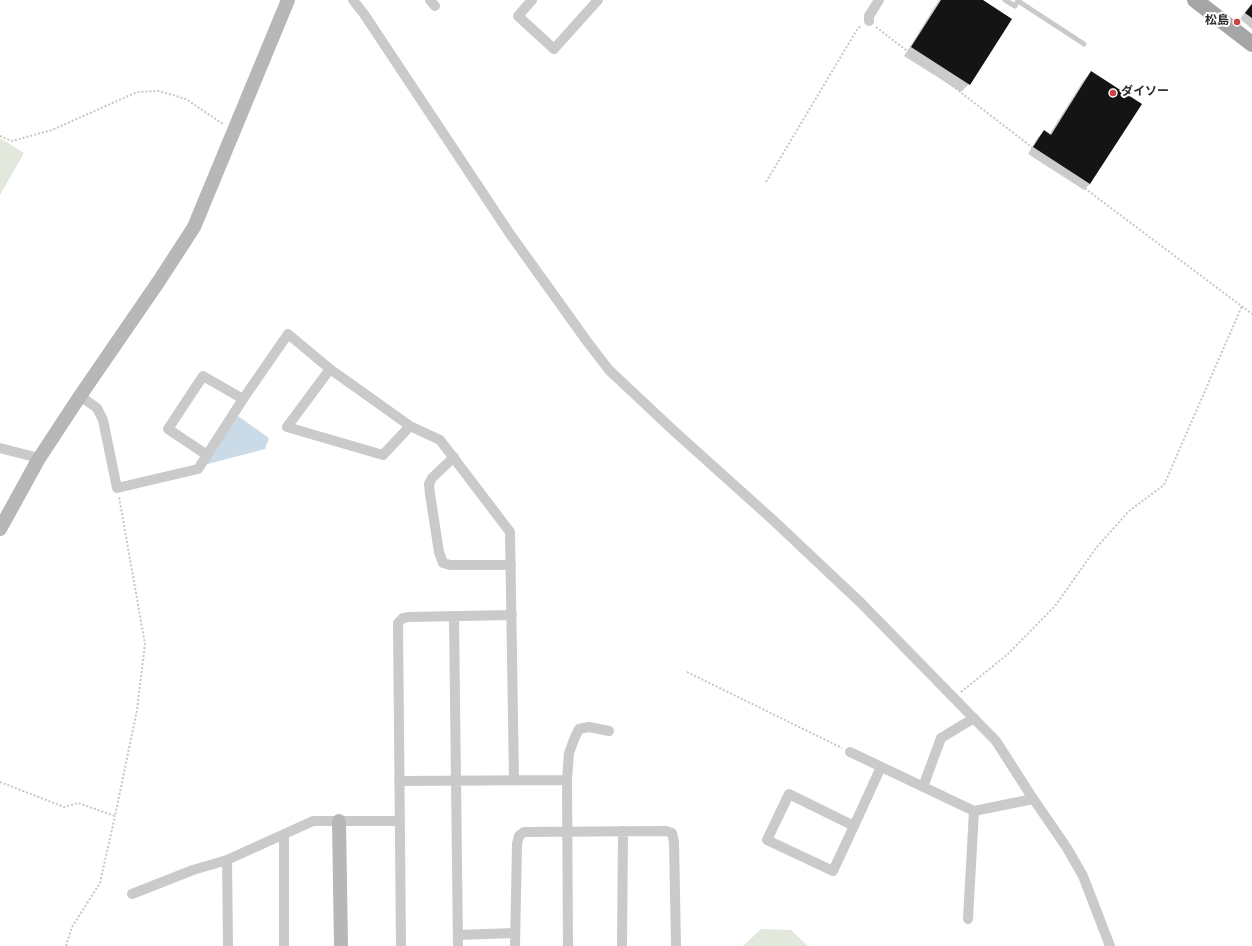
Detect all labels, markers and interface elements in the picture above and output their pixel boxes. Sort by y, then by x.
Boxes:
place label: 松島 [1205,15,1229,29]
marker: 松島 [1232,17,1242,27]
place label: ダイソー [1121,86,1169,100]
marker: ダイソー [1108,88,1118,98]

